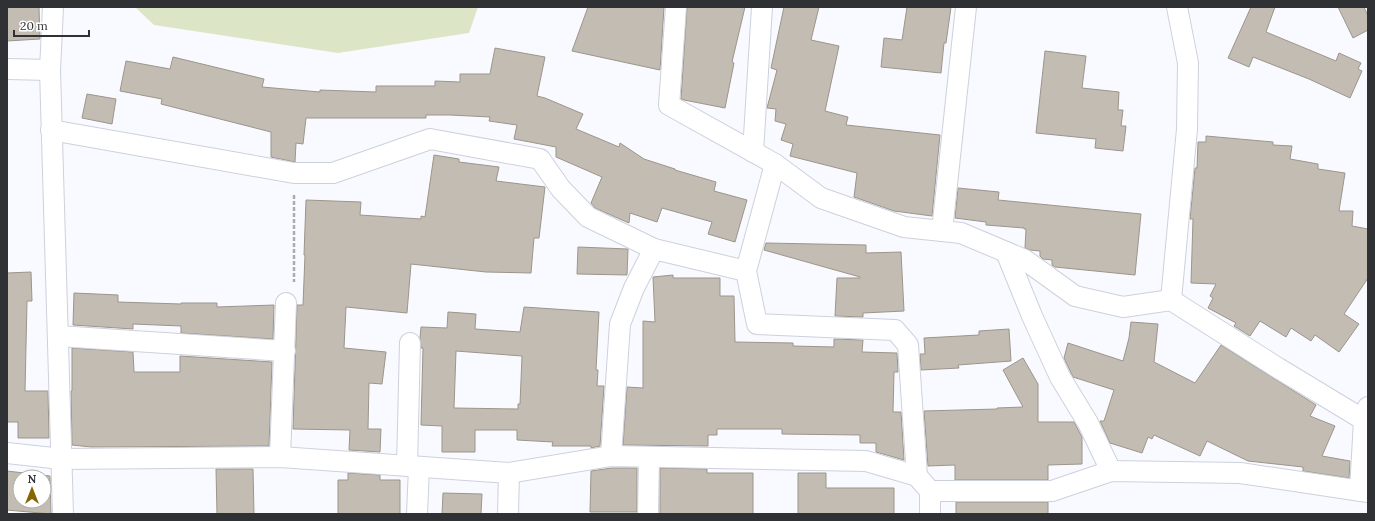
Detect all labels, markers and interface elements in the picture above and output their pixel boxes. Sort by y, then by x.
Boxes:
scale bar [14,12,89,38]
text: 20 m [20,18,48,33]
north arrow [12,469,52,509]
text: N [28,472,37,486]

